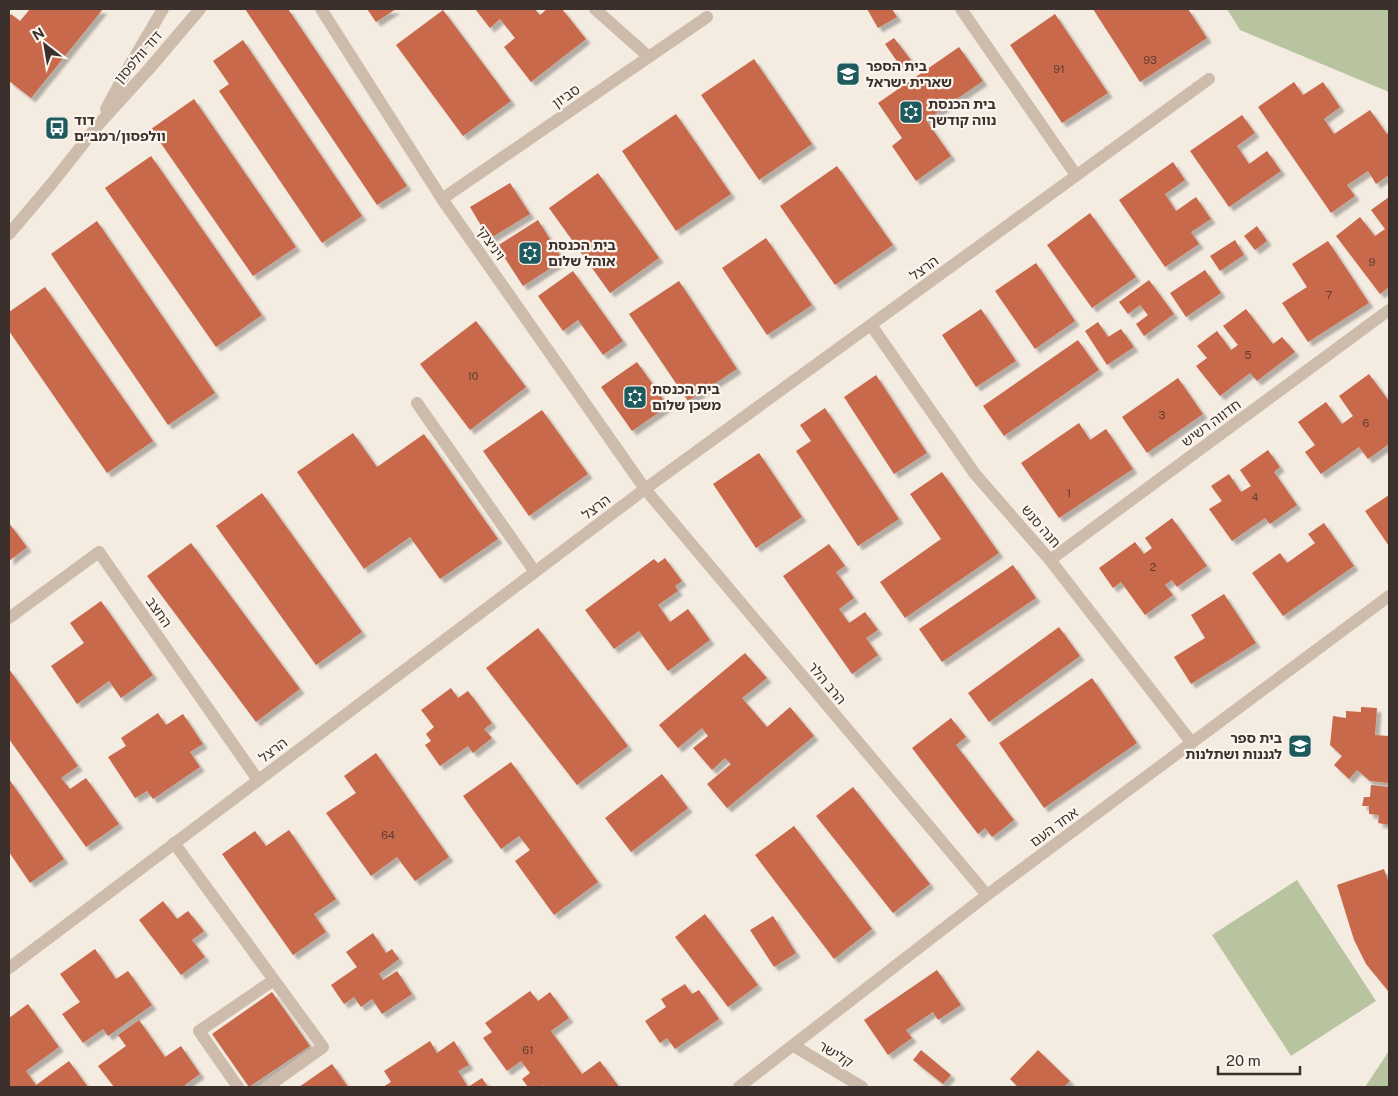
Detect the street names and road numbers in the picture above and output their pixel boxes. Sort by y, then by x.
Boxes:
street label: דוד וולפסון [111,27,165,87]
street label: סביון [549,81,583,111]
street label: ויניצקי [473,223,509,263]
street label: הרצל [907,252,941,284]
street label: חדווה רשיש [1178,396,1244,450]
street label: הרצל [579,491,613,523]
street label: חנה סנש [1018,501,1064,551]
street label: החצב [143,594,175,630]
street label: הרב הלר [805,659,849,707]
street label: הרצל [256,734,290,766]
street label: אחד העם [1027,804,1081,850]
street label: קלישר [816,1037,856,1071]

